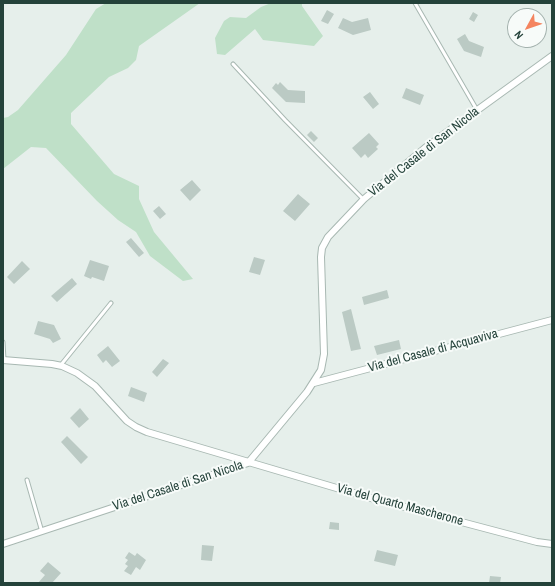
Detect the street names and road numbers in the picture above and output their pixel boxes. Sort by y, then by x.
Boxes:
street label: Via del Casale di San Nicola [366,104,482,200]
street label: Via del Casale di Acquaviva [366,326,500,376]
street label: Via del Casale di San Nicola [111,458,245,514]
street label: Via del Quarto Mascherone [335,481,465,529]

